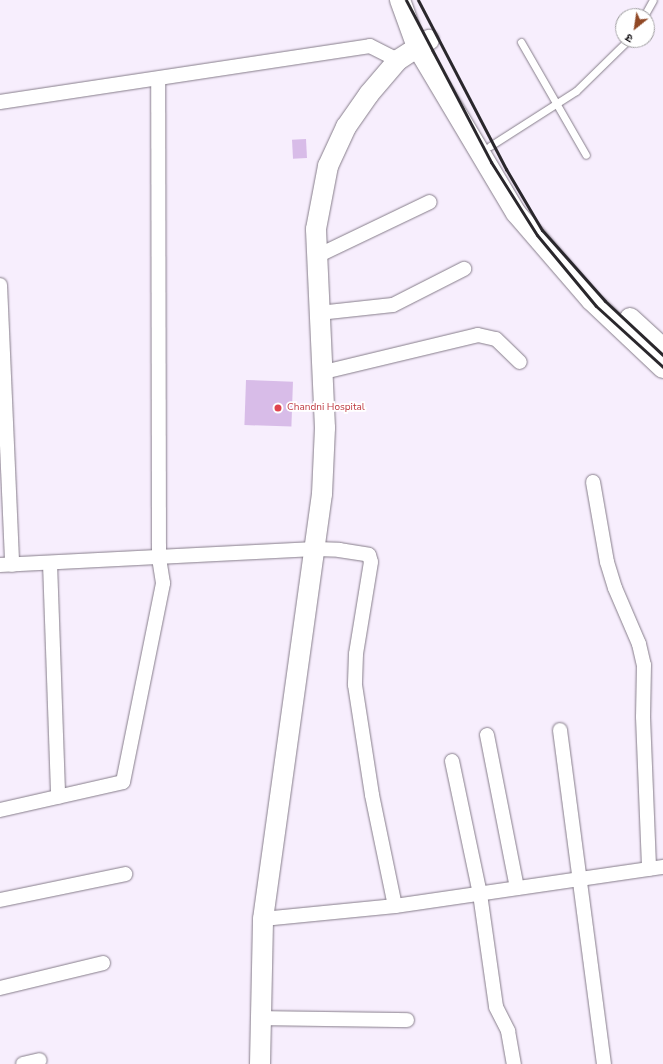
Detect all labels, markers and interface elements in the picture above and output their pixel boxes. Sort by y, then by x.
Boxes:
north arrow [615,8,655,48]
text: उ [623,30,636,46]
marker: Chandni Hospital [272,402,284,414]
place label: Chandni Hospital [287,402,365,414]

